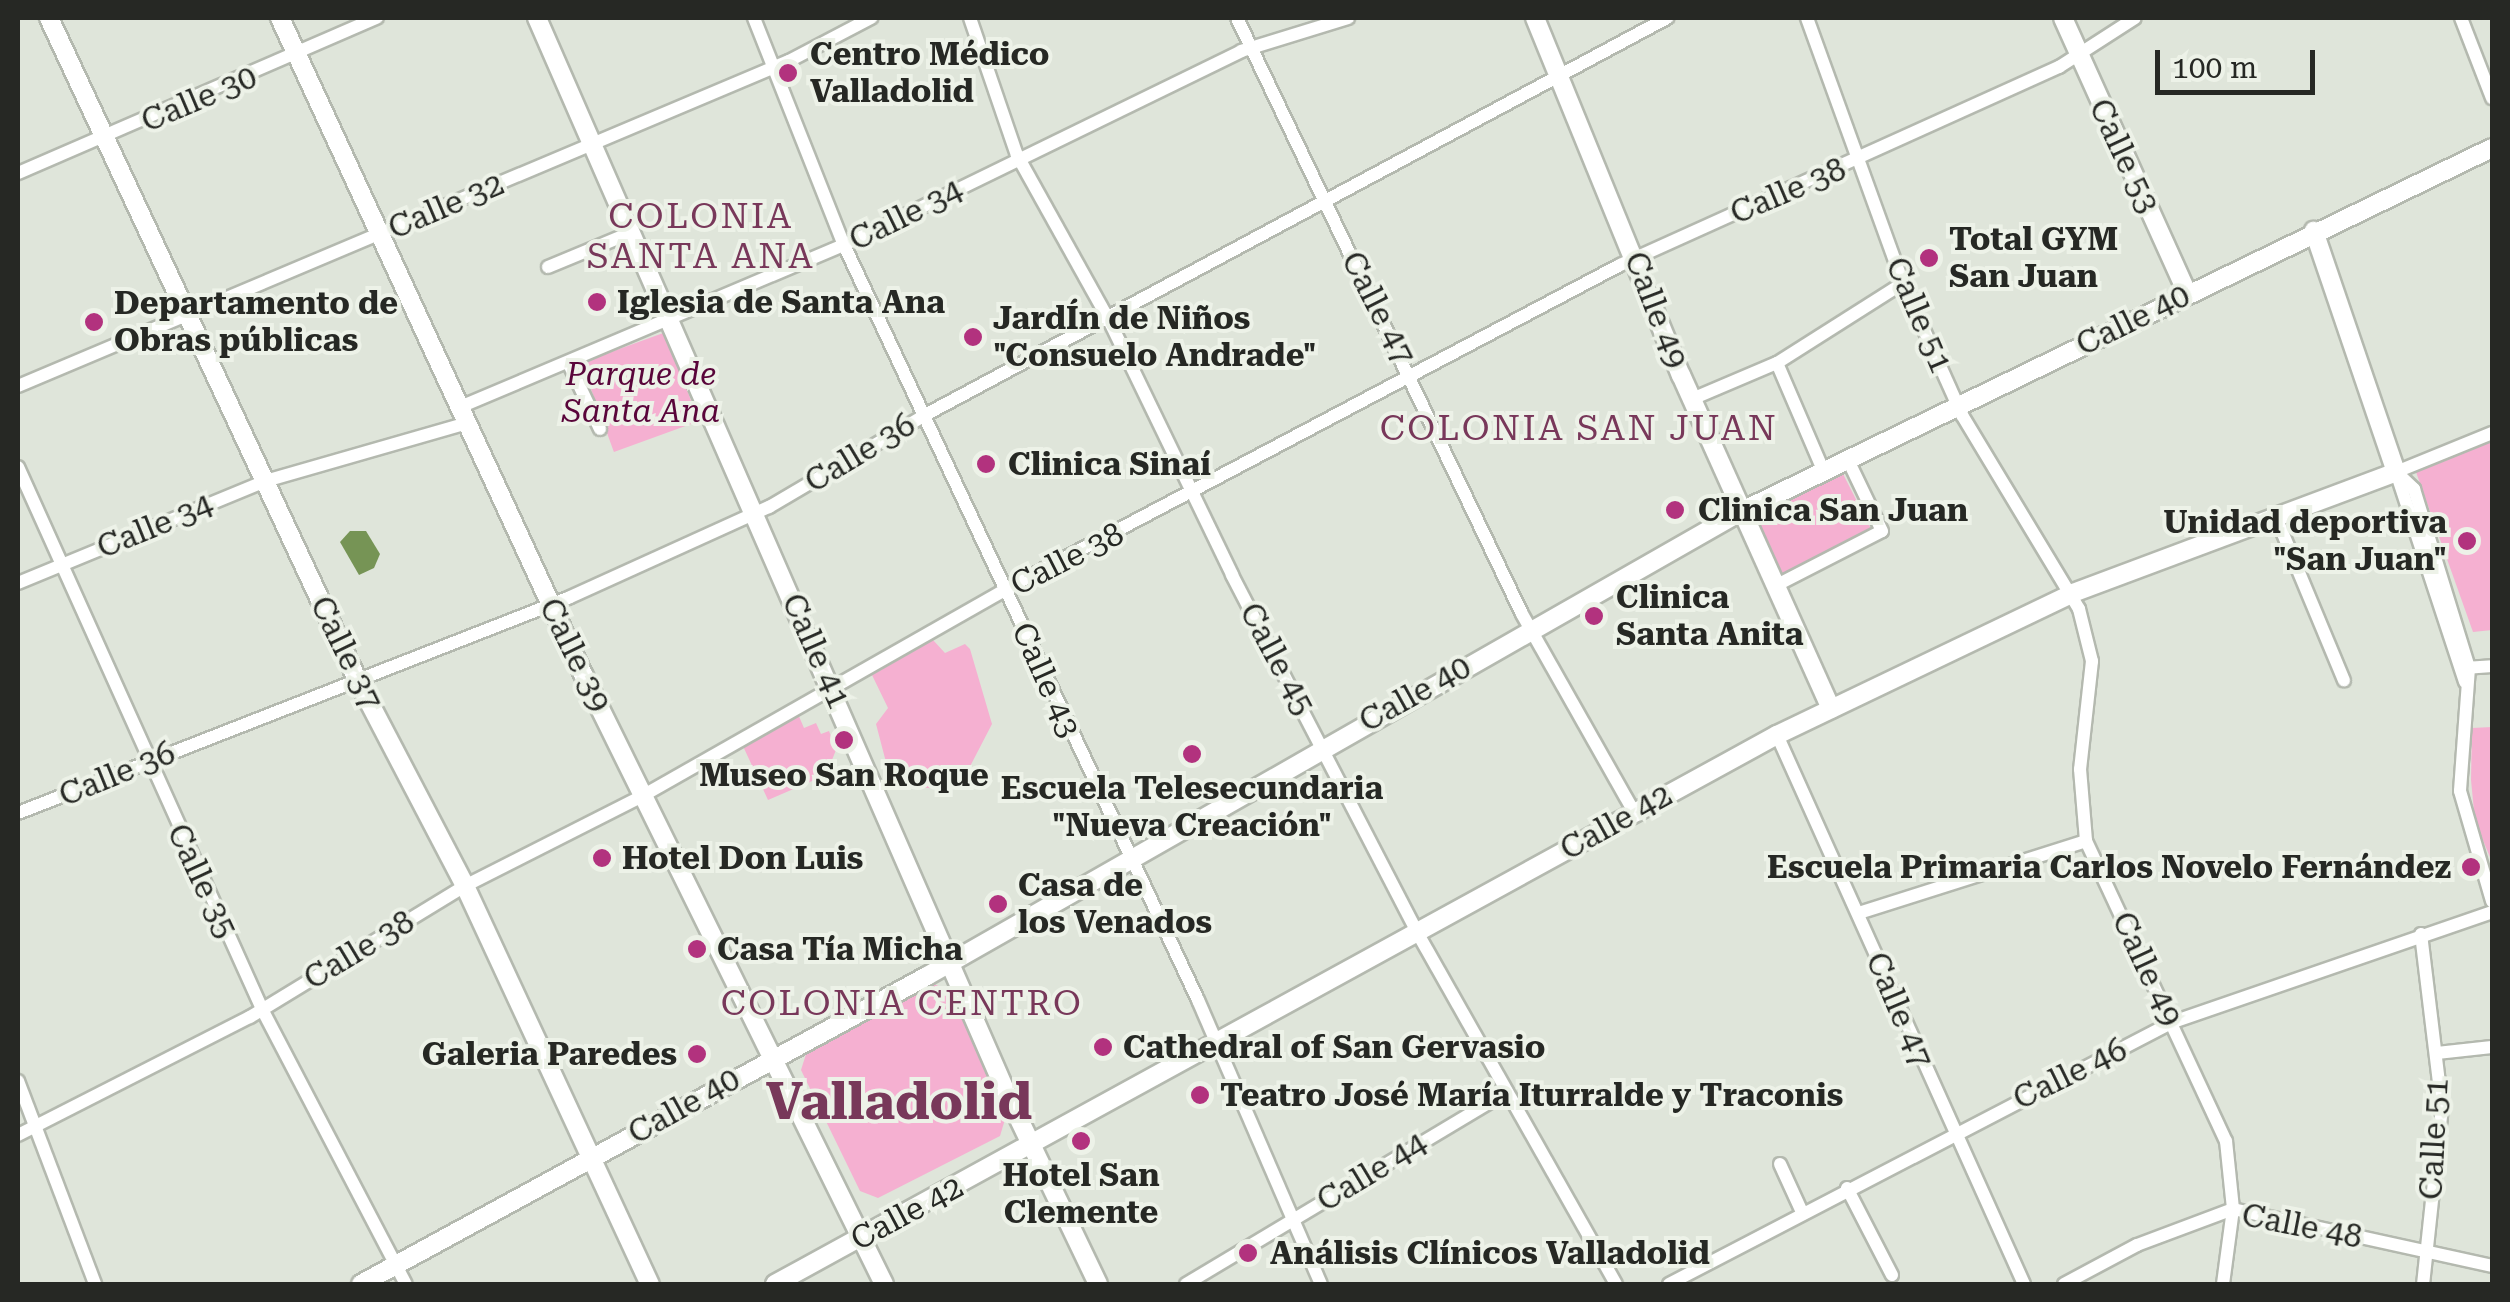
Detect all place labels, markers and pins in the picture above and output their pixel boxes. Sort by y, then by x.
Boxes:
place label: Centro Médico Valladolid [810,36,1050,111]
marker: Centro Médico Valladolid [775,60,801,86]
place label: Total GYM San Juan [1949,221,2118,296]
marker: Total GYM San Juan [1918,247,1940,269]
place label: Iglesia de Santa Ana [617,283,945,321]
place label: Departamento de Obras públicas [114,285,398,360]
marker: Iglesia de Santa Ana [586,291,608,313]
place label: JardÍn de Niños "Consuelo Andrade" [993,300,1316,375]
marker: Departamento de Obras públicas [83,311,105,333]
marker: JardÍn de Niños "Consuelo Andrade" [962,326,984,348]
place label: Clinica Sinaí [1008,445,1211,483]
marker: Clinica Sinaí [973,451,999,477]
place label: Clinica San Juan [1698,491,1968,529]
marker: Clinica San Juan [1662,497,1688,523]
place label: Unidad deportiva "San Juan" [2163,504,2447,579]
marker: Unidad deportiva "San Juan" [2456,530,2478,552]
place label: Clinica Santa Anita [1616,579,1804,654]
marker: Clinica Santa Anita [1581,603,1607,629]
marker: Museo San Roque [833,729,855,751]
marker: Escuela Telesecundaria "Nueva Creación" [1181,743,1203,765]
place label: Museo San Roque [699,756,989,794]
place label: Escuela Telesecundaria "Nueva Creación" [1001,770,1383,845]
place label: Hotel Don Luis [622,839,863,877]
marker: Hotel Don Luis [591,847,613,869]
place label: Escuela Primaria Carlos Novelo Fernández [1767,848,2451,886]
marker: Escuela Primaria Carlos Novelo Fernández [2460,856,2482,878]
place label: Casa de los Venados [1018,867,1212,942]
marker: Casa de los Venados [987,893,1009,915]
place label: Casa Tía Micha [717,930,963,968]
marker: Casa Tía Micha [686,938,708,960]
place label: Cathedral of San Gervasio [1123,1028,1545,1066]
place label: Galeria Paredes [422,1035,677,1073]
marker: Cathedral of San Gervasio [1092,1036,1114,1058]
marker: Galeria Paredes [686,1043,708,1065]
place label: Teatro José María Iturralde y Traconis [1220,1076,1843,1114]
marker: Teatro José María Iturralde y Traconis [1189,1084,1211,1106]
marker: Hotel San Clemente [1070,1130,1092,1152]
place label: Hotel San Clemente [1002,1157,1160,1232]
place label: Análisis Clínicos Valladolid [1270,1234,1710,1272]
marker: Análisis Clínicos Valladolid [1235,1240,1261,1266]

